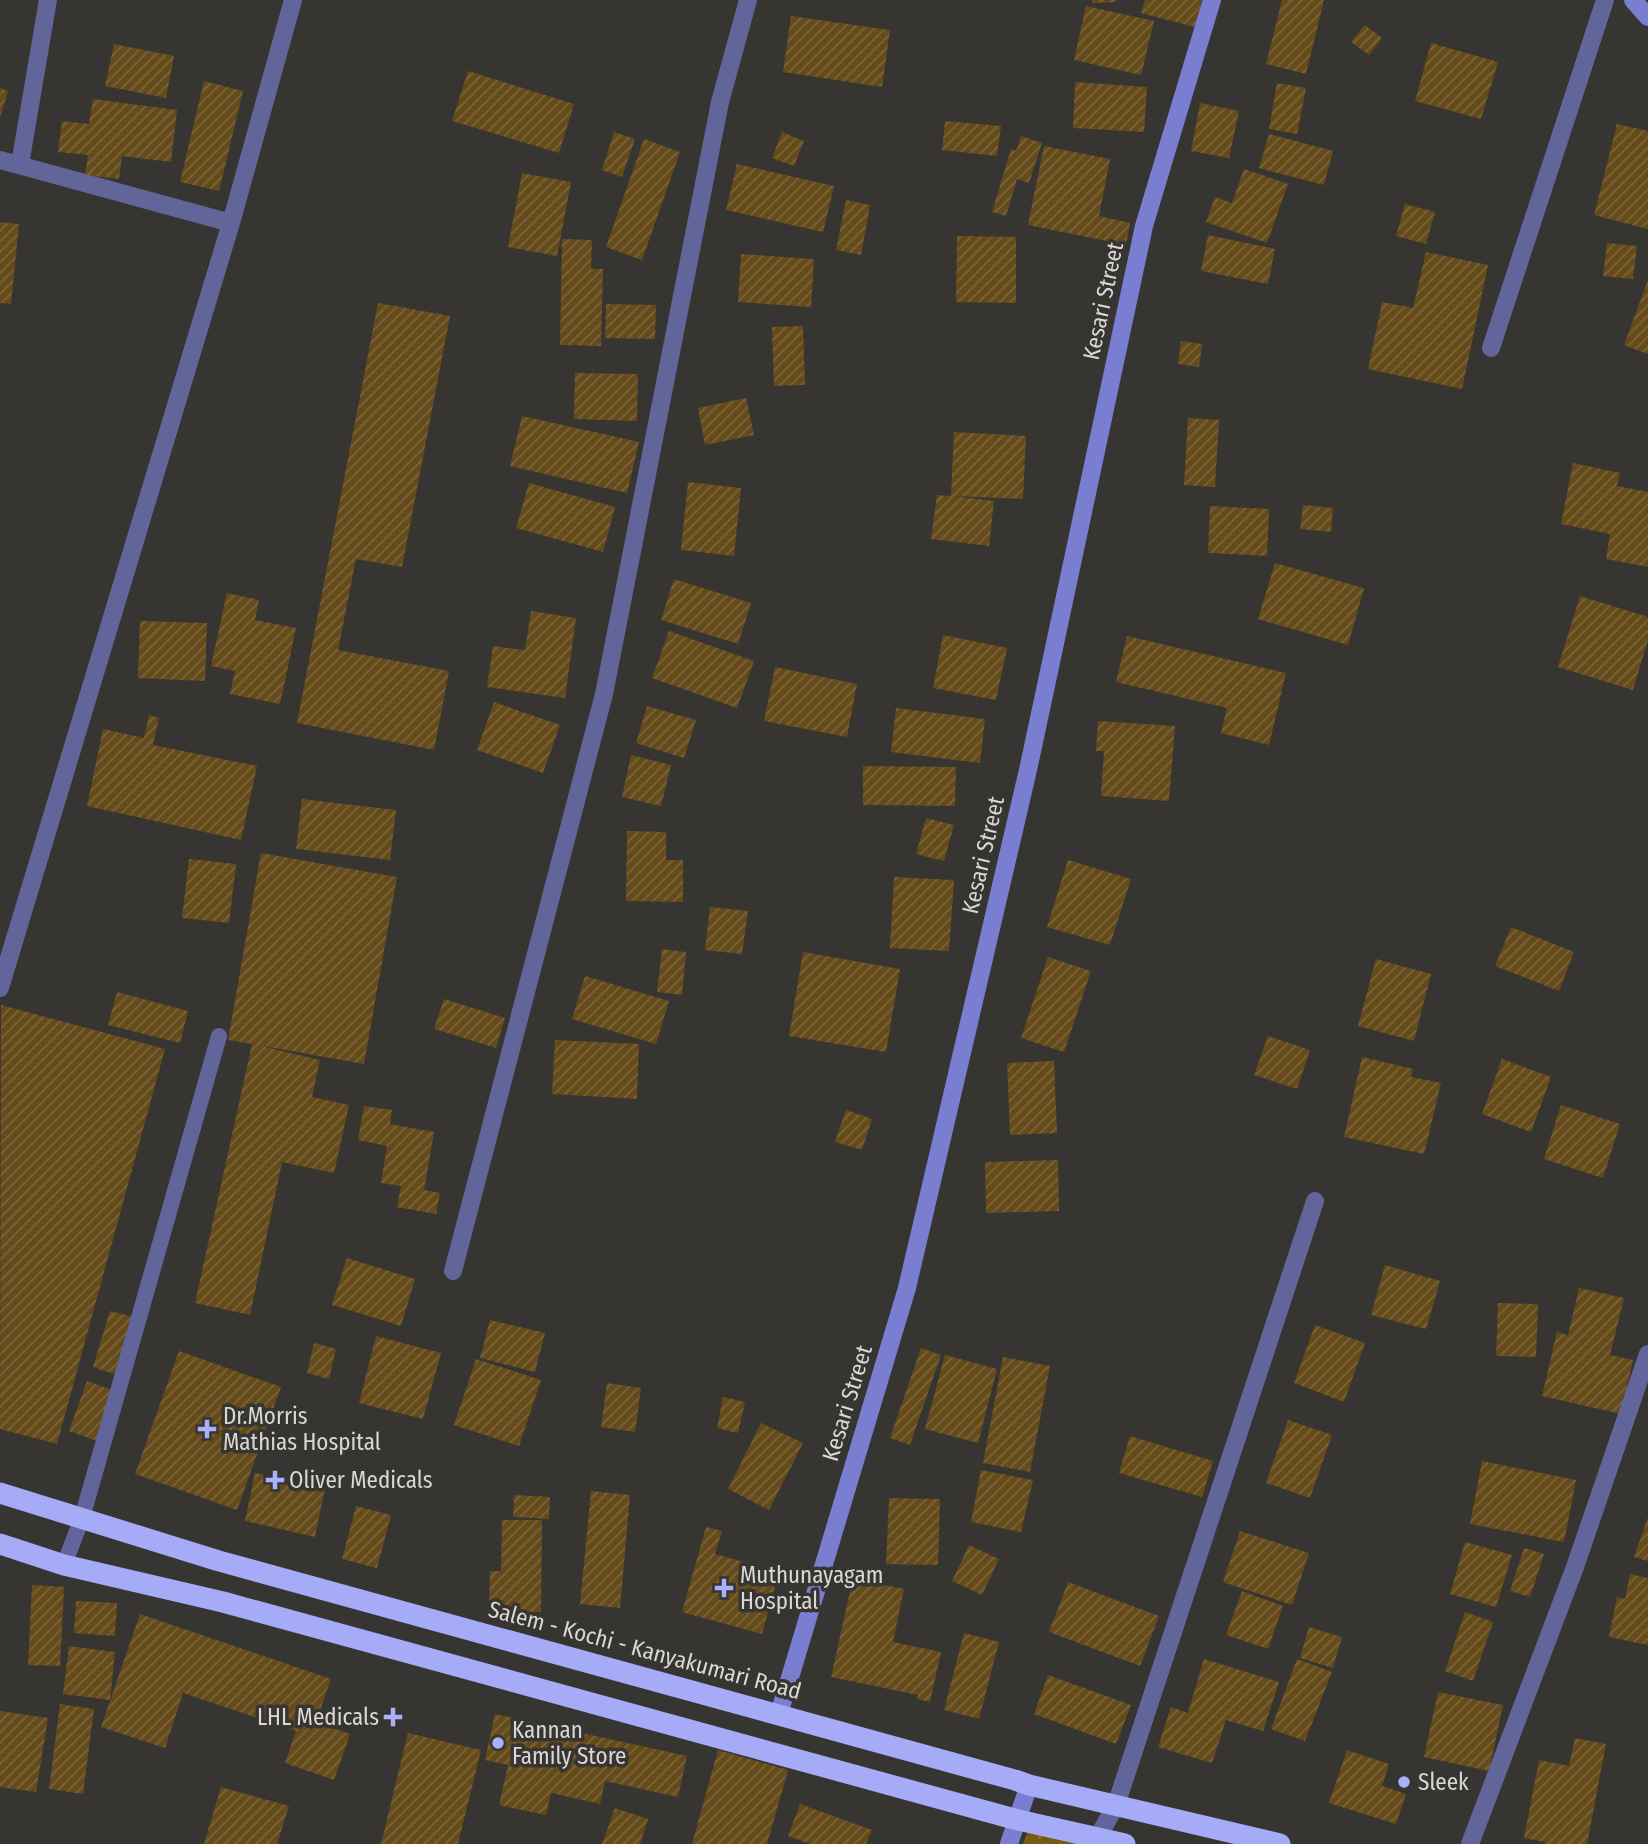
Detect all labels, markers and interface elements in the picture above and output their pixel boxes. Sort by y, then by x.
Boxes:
street label: Kesari Street [1077,239,1129,363]
street label: Kesari Street [956,793,1010,917]
street label: Kesari Street [816,1341,878,1464]
place label: Dr.Morris Mathias Hospital [223,1402,381,1456]
marker: Dr.Morris Mathias Hospital [197,1419,217,1439]
place label: Oliver Medicals [289,1466,433,1494]
marker: Oliver Medicals [267,1472,283,1488]
place label: Muthunayagam Hospital [740,1561,883,1615]
marker: Muthunayagam Hospital [714,1578,734,1598]
street label: Salem - Kochi - Kanyakumari Road [486,1595,804,1705]
place label: LHL Medicals [257,1703,379,1731]
marker: LHL Medicals [385,1709,401,1725]
place label: Kannan Family Store [512,1716,626,1770]
marker: Kannan Family Store [490,1735,506,1751]
place label: Sleek [1418,1768,1469,1796]
marker: Sleek [1396,1774,1412,1790]

